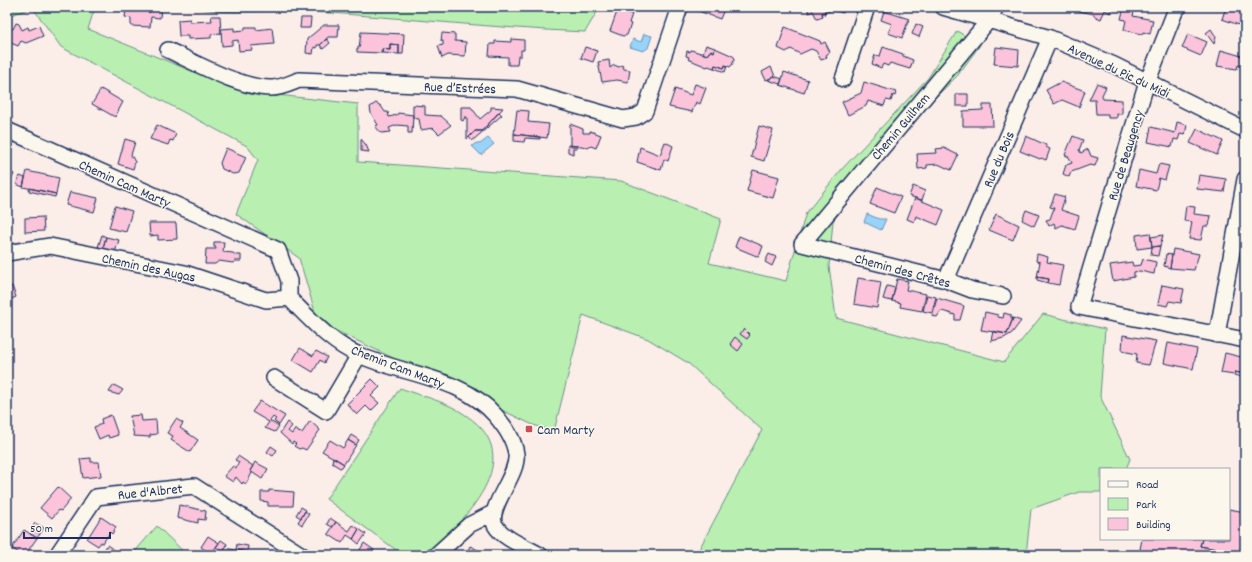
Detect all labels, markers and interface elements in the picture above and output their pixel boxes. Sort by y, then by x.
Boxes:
street label: Avenue du Pic du Midi [1064,39,1173,104]
street label: Rue d’Estrées [423,78,496,100]
street label: Chemin Guilhem [867,89,936,165]
street label: Rue de Beaugency [1104,108,1150,203]
street label: Rue du Bois [979,128,1021,191]
street label: Chemin Cam Marty [75,156,174,214]
street label: Chemin des Augas [100,249,197,289]
street label: Chemin des Crêtes [852,250,953,294]
street label: Chemin Cam Marty [348,341,447,395]
place label: Cam Marty [537,421,594,441]
marker: Cam Marty [524,424,534,434]
legend [1100,468,1230,540]
text: Road [1136,477,1158,494]
street label: Rue d'Albret [117,480,184,506]
text: Park [1136,497,1157,514]
scale bar [24,514,110,540]
text: Building [1136,517,1171,534]
text: 50 m [30,521,53,538]

